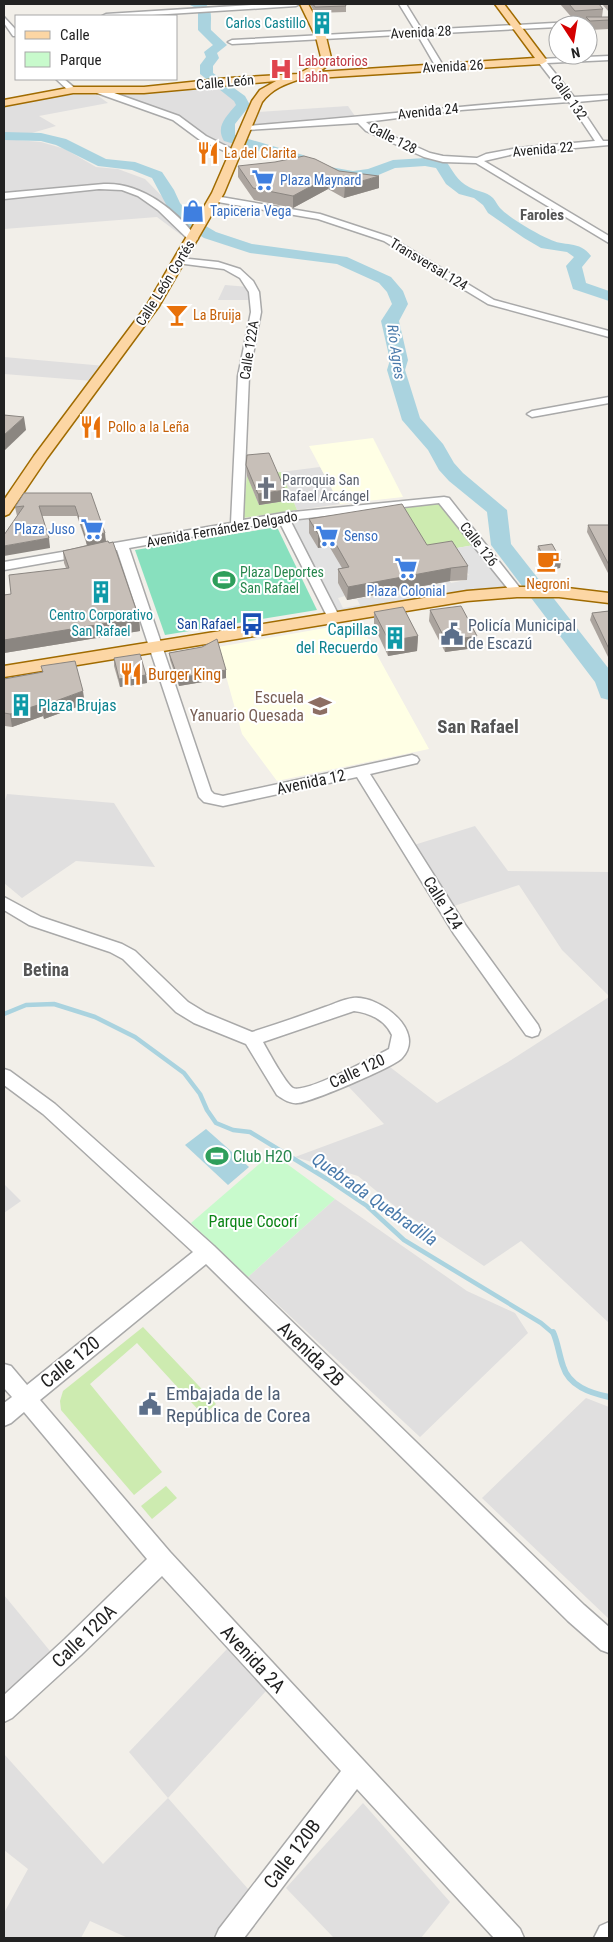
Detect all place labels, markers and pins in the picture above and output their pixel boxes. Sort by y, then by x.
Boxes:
building icon: Carlos Castillo [309,10,335,36]
place label: Carlos Castillo [225,15,306,31]
place label: Laboratorios Labin [298,53,368,85]
hospital icon: Laboratorios Labin [268,56,294,82]
restaurant icon: La del Clarita [195,140,221,166]
place label: La del Clarita [224,145,297,161]
supermarket icon: Plaza Maynard [250,167,276,193]
place label: Plaza Maynard [280,172,361,188]
shop icon: Tapiceria Vega [180,198,206,224]
place label: Tapiceria Vega [210,203,291,219]
bar icon: La Bruija [164,302,190,328]
place label: La Bruija [193,307,241,323]
restaurant icon: Pollo a la Leña [78,414,104,440]
place label: Pollo a la Leña [108,419,189,435]
place label: Parroquia San Rafael Arcángel [282,472,369,504]
church icon: Parroquia San Rafael Arcángel [253,475,279,501]
supermarket icon: Plaza Juso [79,516,105,542]
place label: Plaza Juso [14,521,75,537]
supermarket icon: Senso [314,523,340,549]
place label: Senso [344,528,378,544]
cafe icon: Negroni [535,548,561,574]
supermarket icon: Plaza Colonial [393,555,419,581]
place label: Plaza Deportes San Rafael [240,564,324,596]
sports icon: Plaza Deportes San Rafael [211,567,237,593]
place label: Negroni [526,576,570,592]
building icon: Centro Corporativo San Rafael [88,579,114,605]
place label: Plaza Colonial [367,583,445,599]
place label: Centro Corporativo San Rafael [49,607,153,639]
bus stop icon: San Rafael [239,611,265,637]
place label: San Rafael [177,616,236,632]
place label: Policía Municipal de Escazú [468,616,576,653]
place label: Capillas del Recuerdo [296,620,378,657]
public building icon: Policía Municipal de Escazú [439,621,465,647]
building icon: Capillas del Recuerdo [382,625,408,651]
restaurant icon: Burger King [118,661,144,687]
place label: Burger King [148,665,221,684]
place label: Escuela Yanuario Quesada [190,688,304,725]
building icon: Plaza Brujas [8,692,34,718]
school or university icon: Escuela Yanuario Quesada [307,693,333,719]
place label: Plaza Brujas [38,696,116,715]
sports icon: Club H2O [204,1143,230,1169]
place label: Club H2O [233,1147,292,1166]
place label: Embajada de la República de Corea [166,1382,311,1427]
public building icon: Embajada de la República de Corea [137,1391,163,1417]

